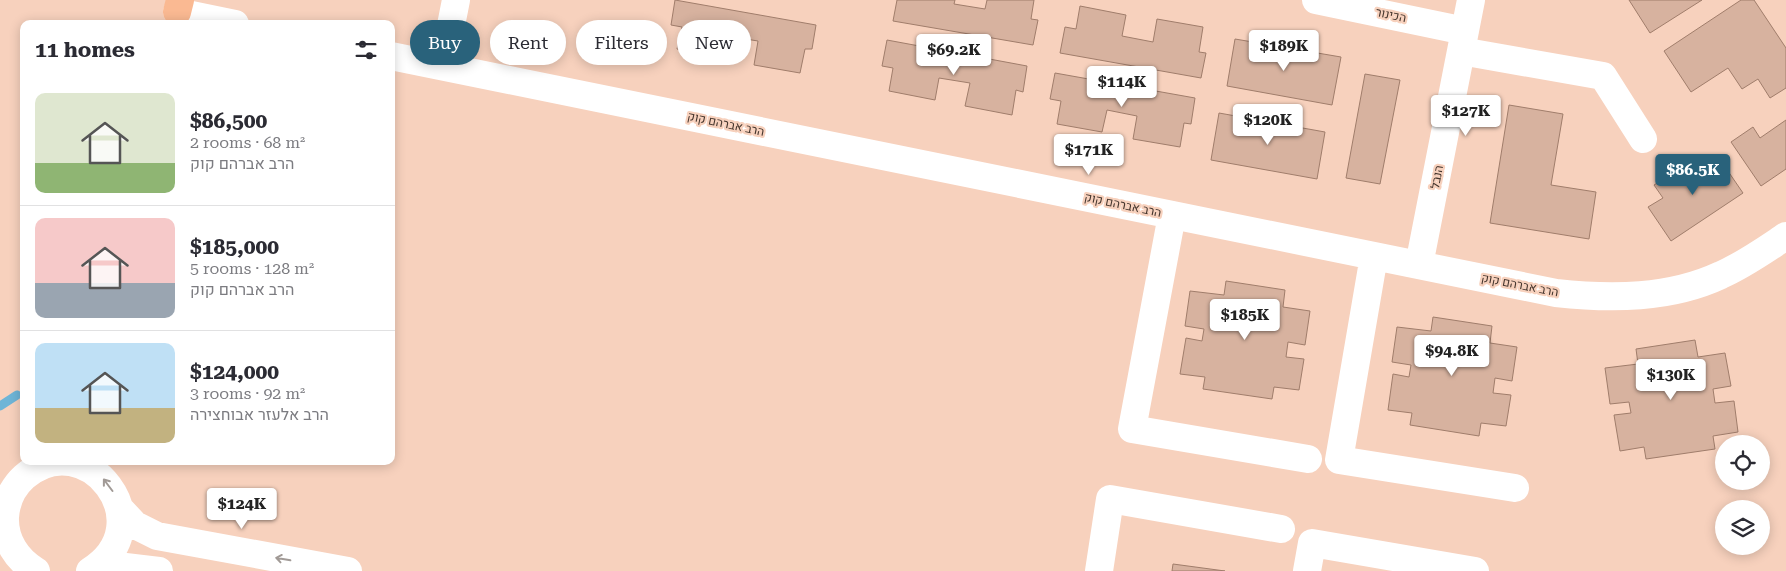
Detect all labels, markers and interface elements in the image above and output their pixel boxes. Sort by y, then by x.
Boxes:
street label: הכינור [1374,5,1408,25]
chip: Buy [410,20,480,65]
chip: Rent [490,20,566,65]
chip: Filters [576,20,667,65]
chip: New [677,20,751,65]
pin: $189K [1249,30,1319,72]
pin: $69.2K [913,34,995,76]
icon: filters [352,36,380,64]
text: $189K [1260,36,1308,55]
text: 11 homes [35,38,135,62]
text: $69.2K [927,40,981,59]
pin: $114K [1087,66,1157,108]
text: $114K [1098,72,1146,91]
pin: $127K [1431,94,1501,137]
text: $127K [1442,101,1490,120]
pin: $120K [1233,104,1303,146]
text: $86,500 [190,109,267,133]
street label: הרב אברהם קוק [686,109,766,139]
text: $120K [1244,110,1292,129]
icon: home [75,113,135,173]
text: 2 rooms · 68 m² [190,133,305,152]
pin: $171K [1054,134,1124,176]
text: $171K [1065,140,1113,159]
text: הרב אברהם קוק [190,154,295,173]
pin: $86.5K [1652,154,1734,196]
text: $86.5K [1666,160,1720,179]
street label: הנבל [1428,164,1446,190]
street label: הרב אברהם קוק [1083,190,1163,220]
text: $185,000 [190,235,279,259]
icon: home [75,238,135,298]
text: 5 rooms · 128 m² [190,259,314,278]
street label: הרב אברהם קוק [1480,271,1560,299]
text: הרב אברהם קוק [190,280,295,299]
pin: $185K [1210,298,1280,341]
text: $185K [1221,305,1269,324]
pin: $94.8K [1411,334,1493,377]
text: $94.8K [1425,341,1479,360]
pin: $130K [1636,358,1706,401]
text: $124,000 [190,360,279,384]
icon: home [75,363,135,423]
text: $130K [1647,365,1695,384]
text: 3 rooms · 92 m² [190,384,305,403]
text: הרב אלעזר אבוחצירה [190,405,329,424]
map controls [1715,435,1770,555]
button: locate [1715,435,1770,490]
one-way arrow [103,478,113,492]
pin: $124K [207,488,277,530]
text: $124K [218,494,266,513]
button: layers [1715,500,1770,555]
one-way arrow [276,554,292,564]

